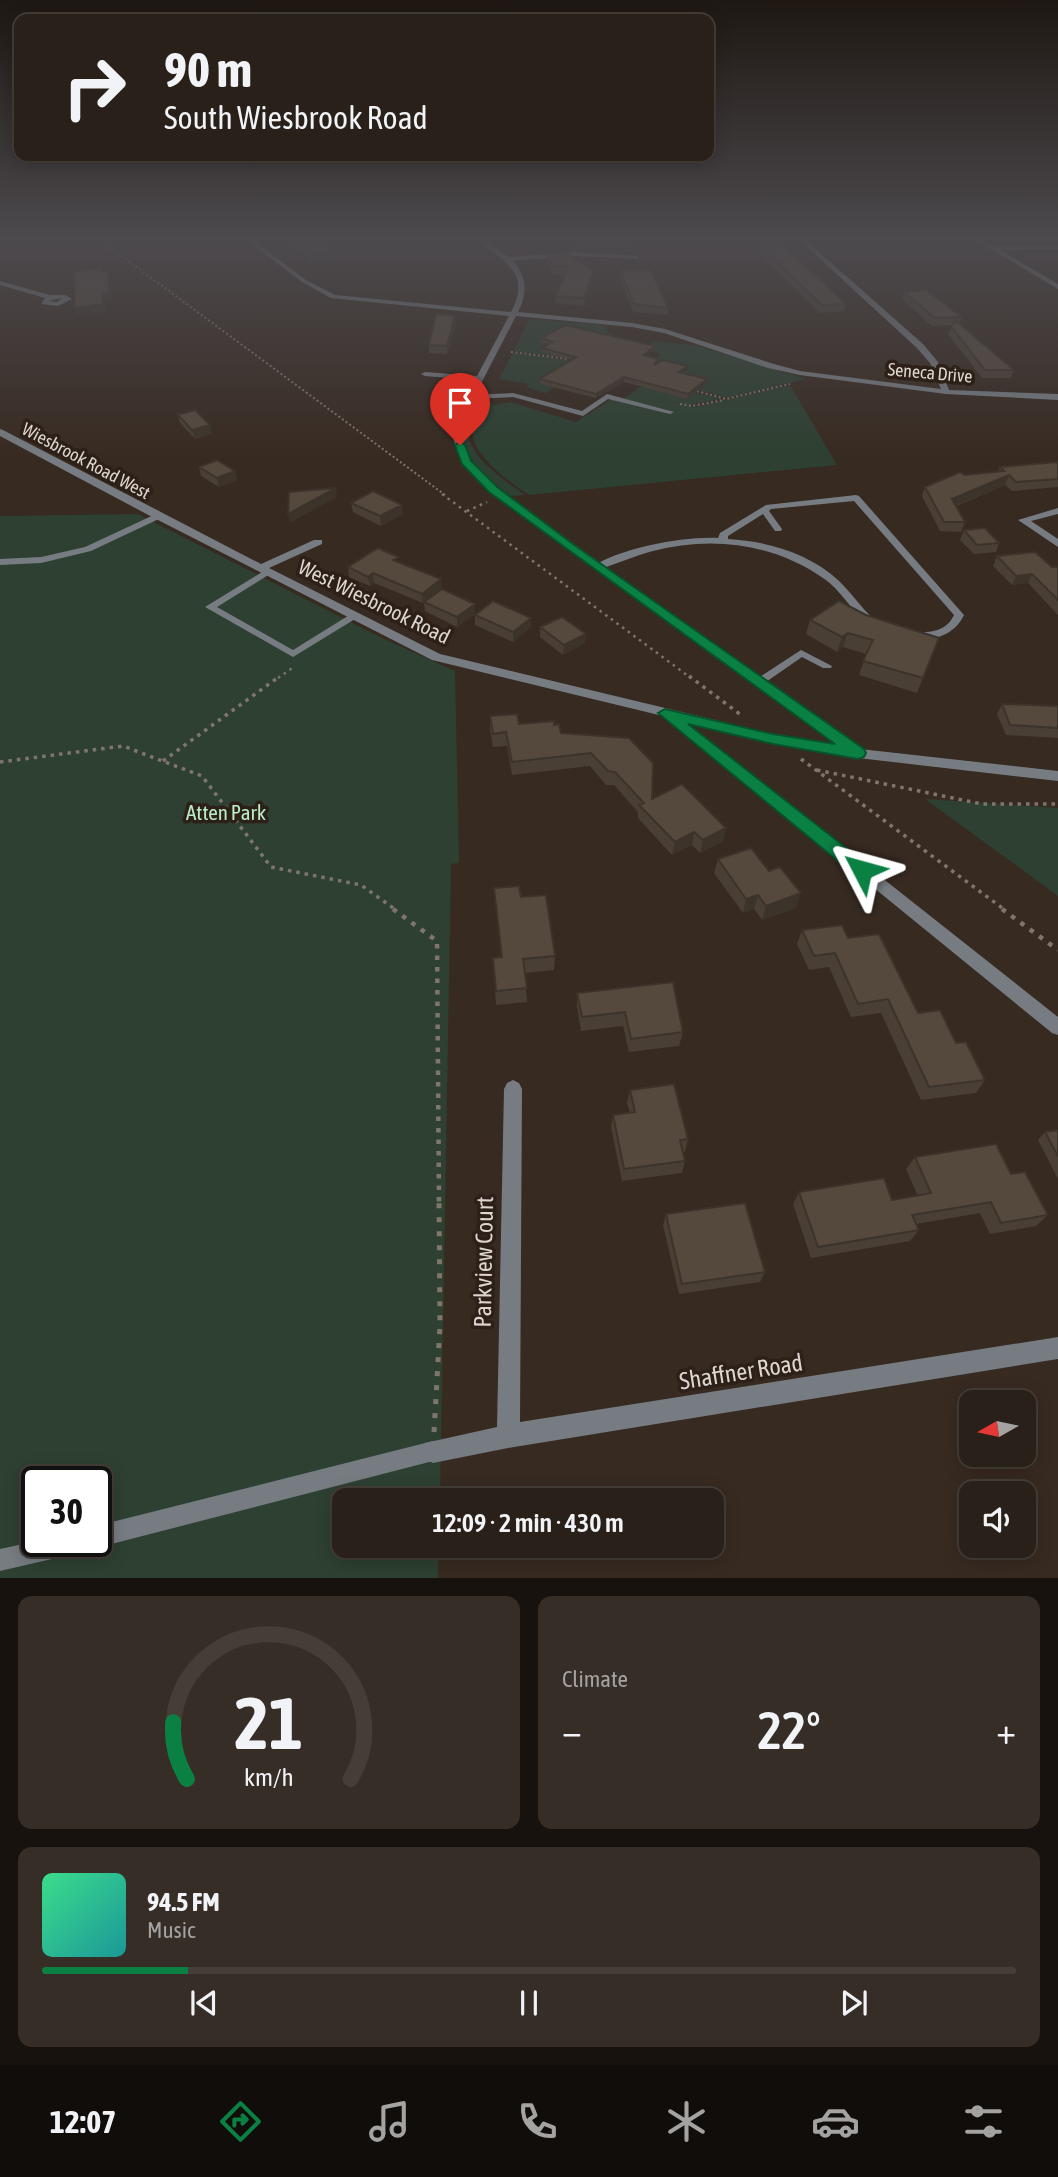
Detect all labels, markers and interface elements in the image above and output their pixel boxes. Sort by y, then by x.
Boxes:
text: 90 m [164,41,252,97]
icon: right [49,42,140,133]
text: South Wiesbrook Road [164,99,428,136]
street label: Seneca Drive [887,358,973,387]
pin [430,373,490,445]
icon: arrive [441,384,479,422]
street label: Wiesbrook Road West [19,418,154,503]
street label: West Wiesbrook Road [295,554,454,648]
park label: Atten Park [186,800,266,824]
position arrow [825,833,899,907]
street label: Parkview Court [469,1196,498,1328]
street label: Shaffner Road [677,1348,805,1395]
north arrow [959,1390,1036,1466]
map controls [959,1390,1036,1558]
speed limit sign: 30 [21,1466,112,1557]
button: sound [959,1481,1036,1558]
text: 12:09 · 2 min · 430 m [432,1508,624,1538]
text: Climate [562,1666,628,1692]
text: 21 [235,1681,303,1764]
text: 22° [757,1700,821,1760]
text: − [562,1709,582,1752]
text: + [996,1709,1016,1752]
text: km/h [244,1762,294,1790]
text: 94.5 FM [147,1887,220,1917]
text: Music [147,1917,195,1943]
icon: previous [185,1984,223,2022]
icon: pause [510,1984,548,2022]
icon: next [835,1984,873,2022]
icon: directions [216,2097,265,2146]
icon: music [365,2097,414,2146]
icon: phone [513,2097,562,2146]
icon: climate [662,2097,711,2146]
icon: car [811,2097,860,2146]
icon: filters [959,2097,1008,2146]
text: 12:07 [50,2103,116,2140]

